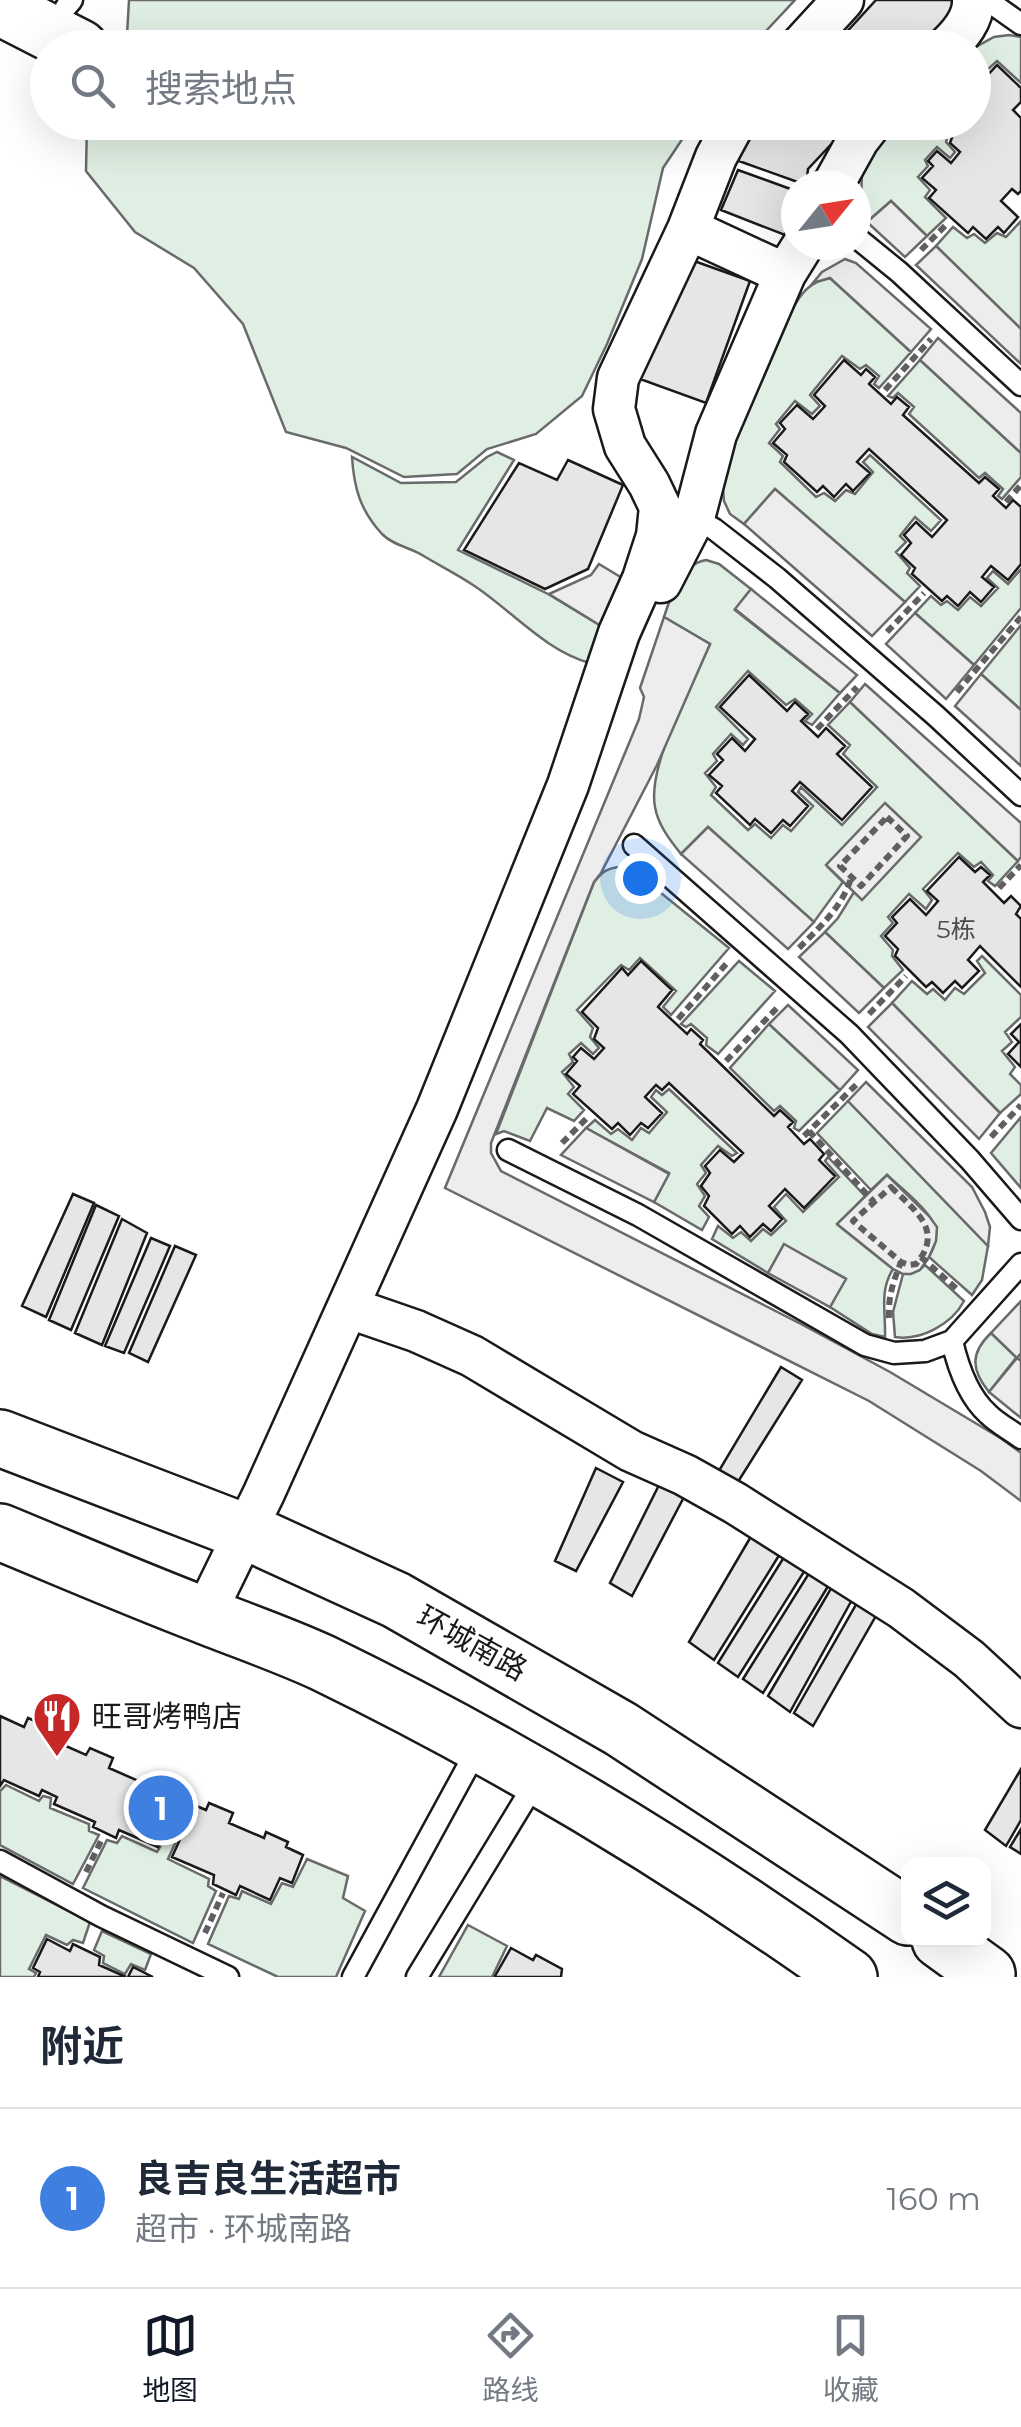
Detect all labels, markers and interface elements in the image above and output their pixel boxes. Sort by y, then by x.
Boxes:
search box [30,30,991,140]
icon: search [65,58,120,113]
text: 搜索地点 [145,65,297,112]
north arrow [781,170,871,260]
your location [615,853,666,904]
house number: 5栋 [936,914,976,944]
street label: 环城南路 [411,1598,533,1688]
restaurant icon: 旺哥烤鸭店 [31,1690,83,1758]
place label: 旺哥烤鸭店 [92,1698,242,1735]
pin: 1 [128,1770,194,1846]
map controls [901,1857,991,1947]
button: layers [901,1857,991,1947]
text: 附近 [40,2020,124,2072]
text: 良吉良生活超市 [135,2155,401,2202]
text: 1 [66,2179,79,2218]
text: 160 m [886,2179,981,2218]
text: 超市 · 环城南路 [135,2209,352,2248]
tab: 地图 [142,2308,198,2408]
tab: 路线 [482,2308,539,2408]
tab: 收藏 [823,2308,879,2408]

